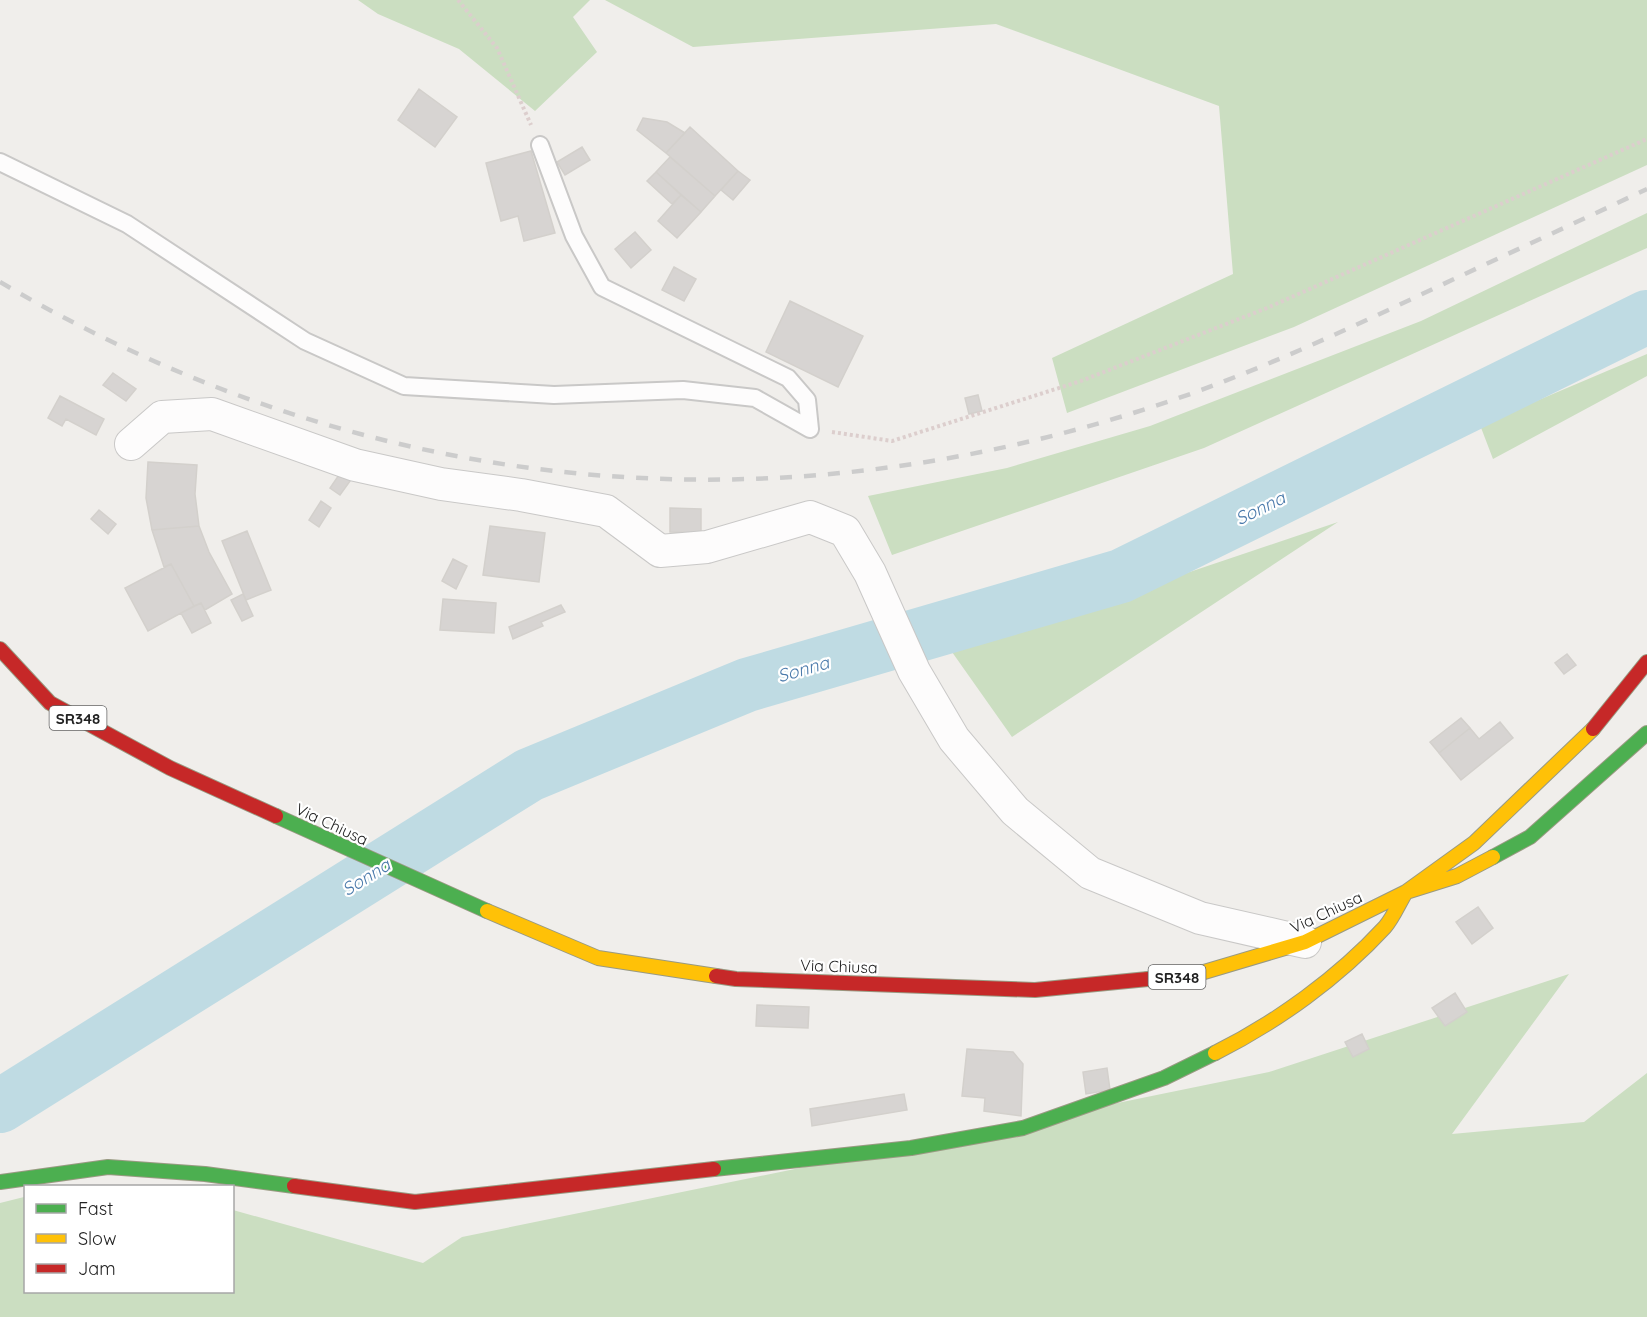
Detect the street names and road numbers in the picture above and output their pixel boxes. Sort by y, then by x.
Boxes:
road number: SR348 [50,706,106,730]
street label: Via Chiusa [293,799,371,849]
street label: Via Chiusa [1287,887,1365,937]
street label: Via Chiusa [800,955,878,977]
road number: SR348 [1148,965,1206,989]

